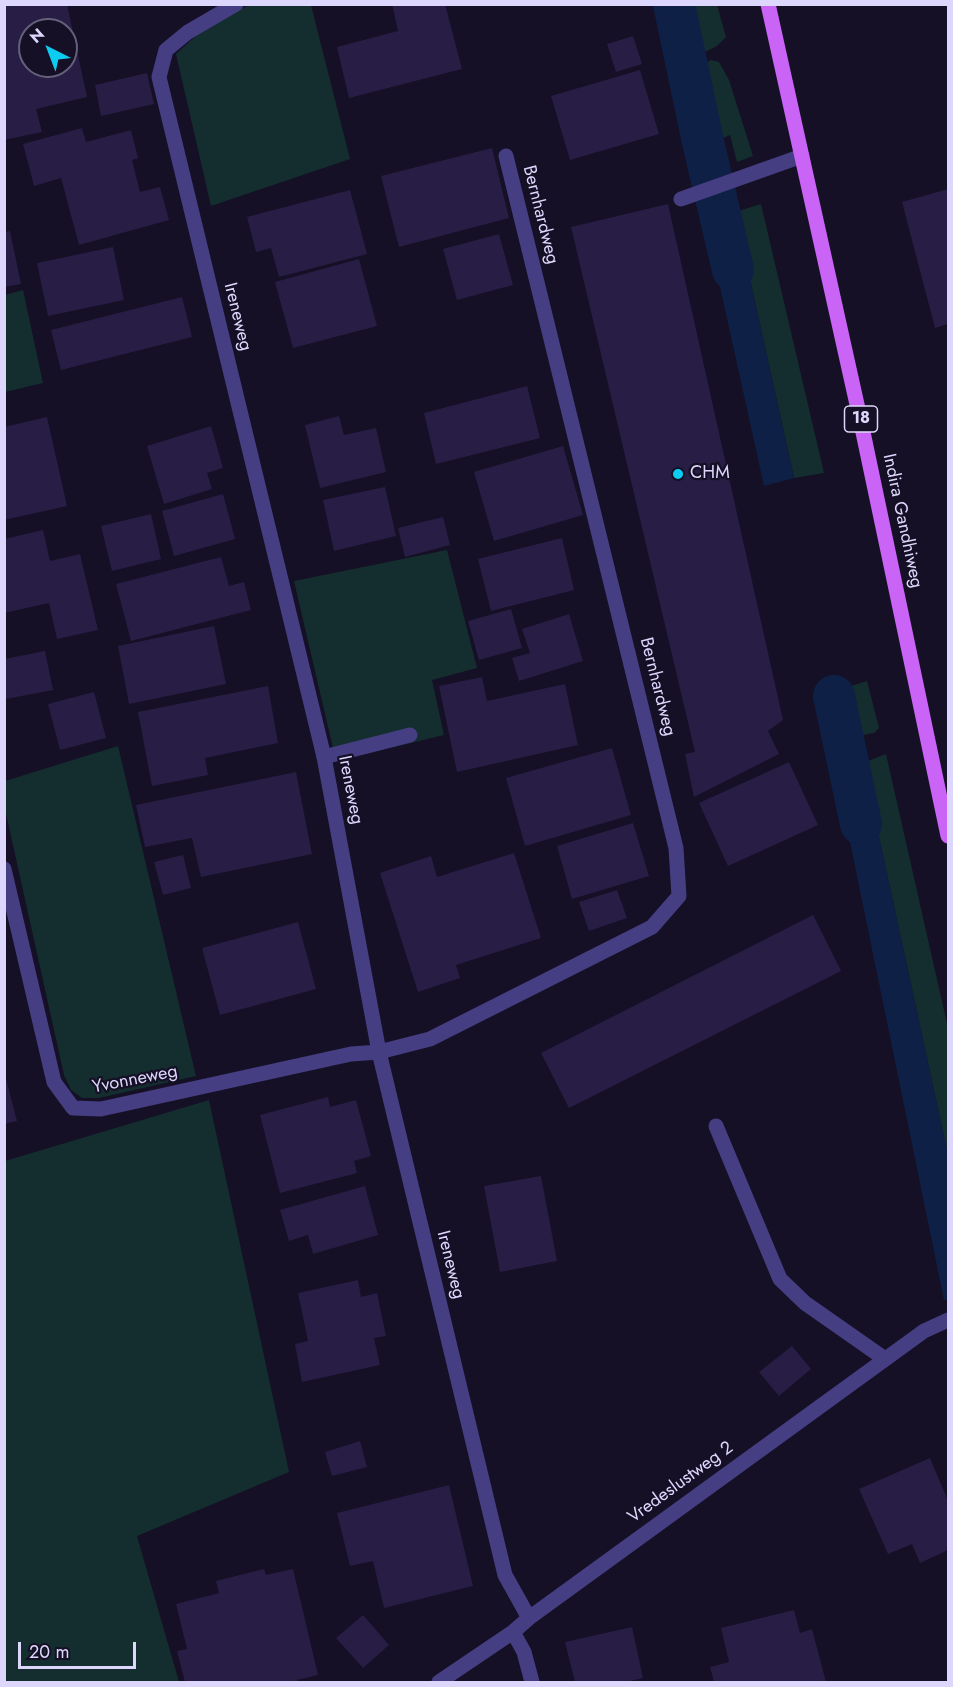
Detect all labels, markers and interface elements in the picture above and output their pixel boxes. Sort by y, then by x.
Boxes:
north arrow [18,18,78,78]
text: N [25,23,49,49]
street label: Bernhardweg [517,163,563,267]
street label: Ireneweg [218,281,256,353]
road number: 18 [844,406,878,432]
street label: Indira Gandhiweg [877,452,927,590]
place label: CHM [690,463,730,485]
marker: CHM [671,467,685,481]
street label: Bernhardweg [634,635,680,739]
street label: Ireneweg [333,754,367,826]
street label: Yvonneweg [91,1061,179,1099]
street label: Ireneweg [431,1229,469,1301]
street label: Vredeslustweg 2 [624,1438,738,1528]
scale bar [21,1630,140,1668]
text: 20 m [29,1639,69,1665]

